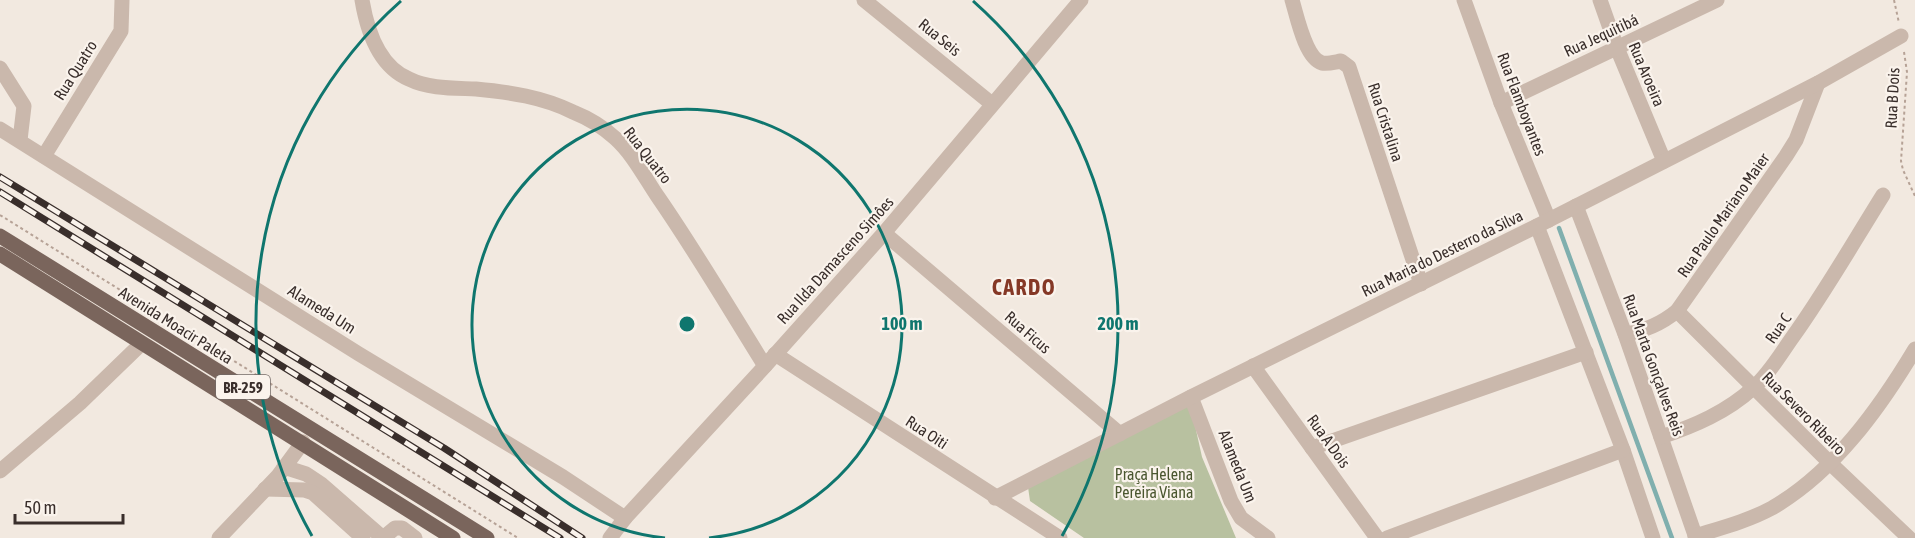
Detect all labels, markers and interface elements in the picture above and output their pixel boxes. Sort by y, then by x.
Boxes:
street label: Rua Jequitibá [1561,10,1641,61]
street label: Rua Seis [915,15,965,60]
street label: Rua Quatro [50,37,100,103]
street label: Rua Aroeira [1625,39,1669,109]
street label: Rua Flamboyantes [1493,50,1550,159]
street label: Rua B Dois [1881,67,1903,129]
street label: Rua Cristalina [1365,80,1407,164]
street label: Rua Quatro [620,123,676,187]
street label: Rua Paulo Mariano Maier [1673,149,1773,280]
street label: Rua Ilda Damasceno Simôes [773,193,897,327]
street label: Rua Maria do Desterro da Silva [1358,206,1526,300]
district label: CARDO [992,274,1056,300]
street label: Alameda Um [285,281,359,337]
street label: Avenida Moacir Paleta [116,283,236,367]
street label: Rua Marta Gonçalves Reis [1619,292,1688,439]
street label: Rua Ficus [1001,307,1055,357]
street label: Rua C [1761,310,1795,346]
text: 100 m [882,313,922,334]
text: 200 m [1098,313,1138,334]
centre of rings [677,314,697,334]
street label: Rua Severo Ribeiro [1759,368,1849,458]
road number: BR-259 [216,375,270,399]
street label: Rua A Dois [1304,411,1354,471]
street label: Rua Oiti [903,412,951,452]
street label: Alameda Um [1215,427,1261,505]
park label: Praça Helena Pereira Viana [1115,465,1193,501]
scale bar [15,487,123,525]
text: 50 m [24,497,56,518]

